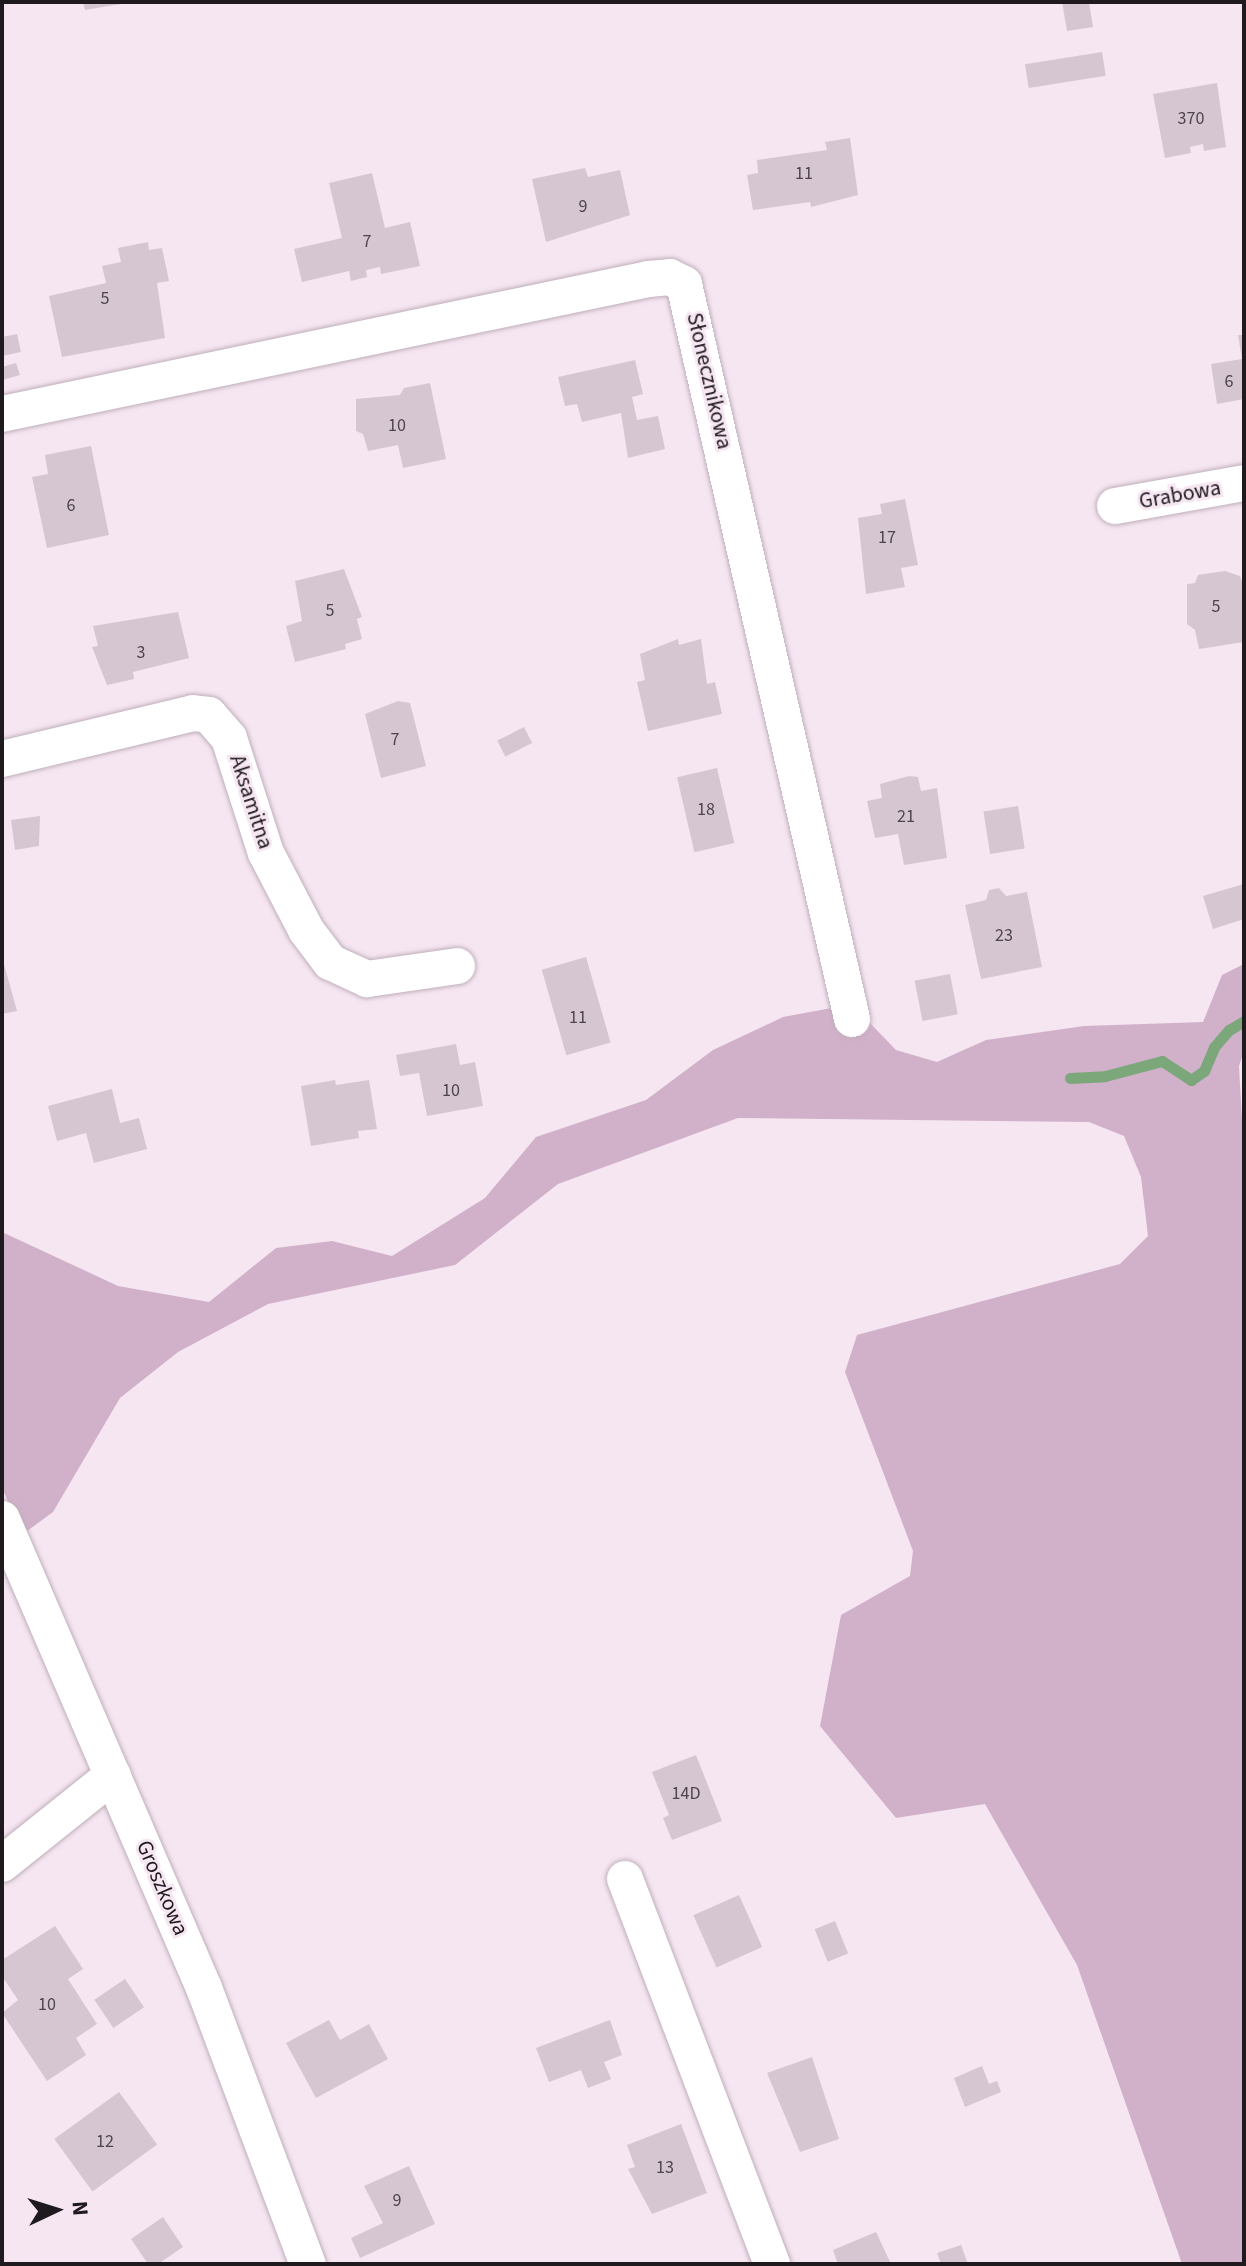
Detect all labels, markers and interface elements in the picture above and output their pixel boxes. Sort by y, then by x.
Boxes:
house number: 370 [1178,108,1204,130]
house number: 11 [795,163,813,185]
house number: 9 [579,196,587,218]
house number: 7 [363,231,371,253]
house number: 5 [101,288,109,310]
street label: Słonecznikowa [681,310,737,452]
house number: 6 [1225,371,1233,393]
house number: 10 [388,415,406,437]
street label: Grabowa [1137,475,1223,515]
house number: 6 [67,495,75,517]
house number: 17 [878,527,896,549]
house number: 5 [1212,596,1220,618]
house number: 5 [326,600,334,622]
house number: 3 [137,642,145,664]
house number: 7 [391,729,399,751]
street label: Aksamitna [223,752,279,852]
house number: 18 [697,799,715,821]
house number: 21 [897,806,915,828]
house number: 23 [995,925,1013,947]
house number: 11 [569,1007,587,1029]
house number: 10 [442,1080,460,1102]
house number: 14D [672,1783,700,1805]
street label: Groszkowa [130,1837,194,1939]
house number: 10 [38,1994,56,2016]
house number: 12 [96,2131,114,2153]
house number: 13 [656,2157,674,2179]
north arrow [16,2170,96,2250]
house number: 9 [393,2190,401,2212]
text: N [63,2200,96,2217]

